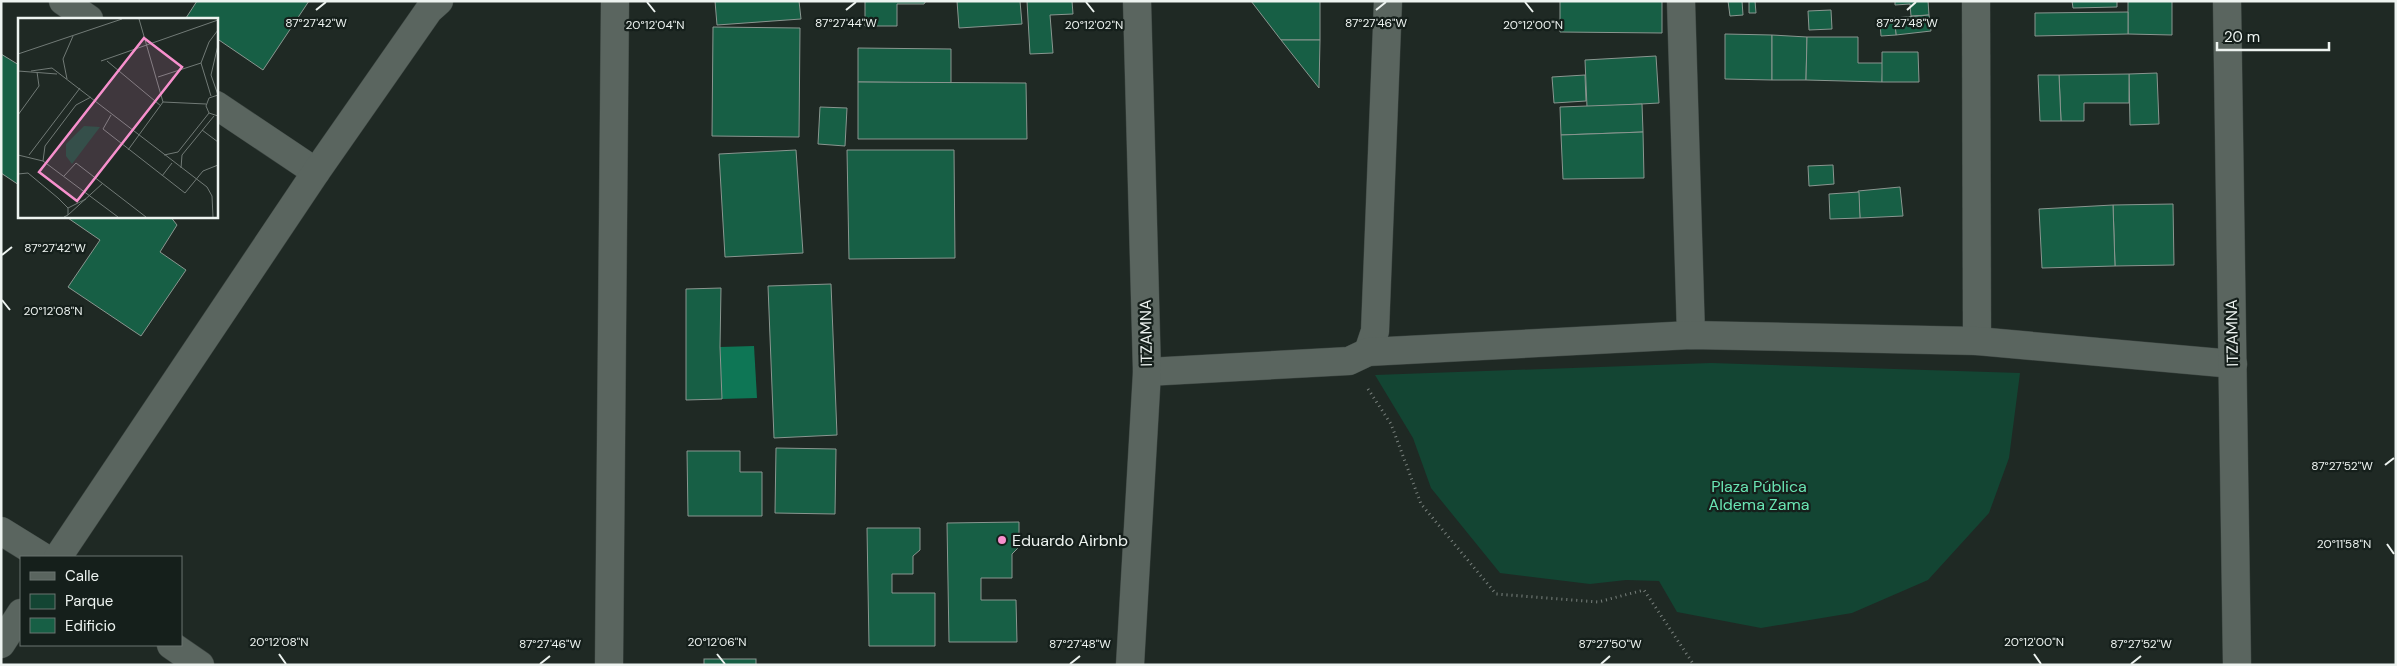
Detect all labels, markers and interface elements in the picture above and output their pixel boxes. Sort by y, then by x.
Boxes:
text: 87°27'42"W [285,15,347,31]
text: 87°27'44"W [815,15,877,31]
text: 87°27'46"W [1345,15,1407,31]
text: 87°27'48"W [1876,15,1938,31]
text: 20°12'04"N [626,17,684,33]
text: 20°12'02"N [1065,17,1123,33]
text: 20°12'00"N [1503,17,1563,33]
inset map [18,18,218,218]
scale bar [2217,20,2330,52]
text: 20 m [2224,27,2260,47]
text: 87°27'42"W [24,240,86,256]
street label: ITZAMNA [1135,299,1157,367]
street label: ITZAMNA [2221,299,2243,367]
text: 20°12'08"N [24,303,82,319]
text: 87°27'52"W [2311,458,2373,474]
park label: Plaza Pública Aldema Zama [1709,476,1809,515]
place label: Eduardo Airbnb [1012,530,1128,551]
marker: Eduardo Airbnb [996,534,1008,546]
text: 20°11'58"N [2317,536,2371,552]
legend [20,556,182,646]
text: Calle [65,566,99,586]
text: Parque [65,591,113,611]
text: Edificio [65,616,116,636]
text: 20°12'08"N [250,634,308,650]
text: 20°12'06"N [687,634,747,650]
text: 20°12'00"N [2004,634,2064,650]
text: 87°27'46"W [519,636,581,652]
text: 87°27'48"W [1049,636,1111,652]
text: 87°27'50"W [1578,636,1642,652]
text: 87°27'52"W [2110,636,2172,652]

